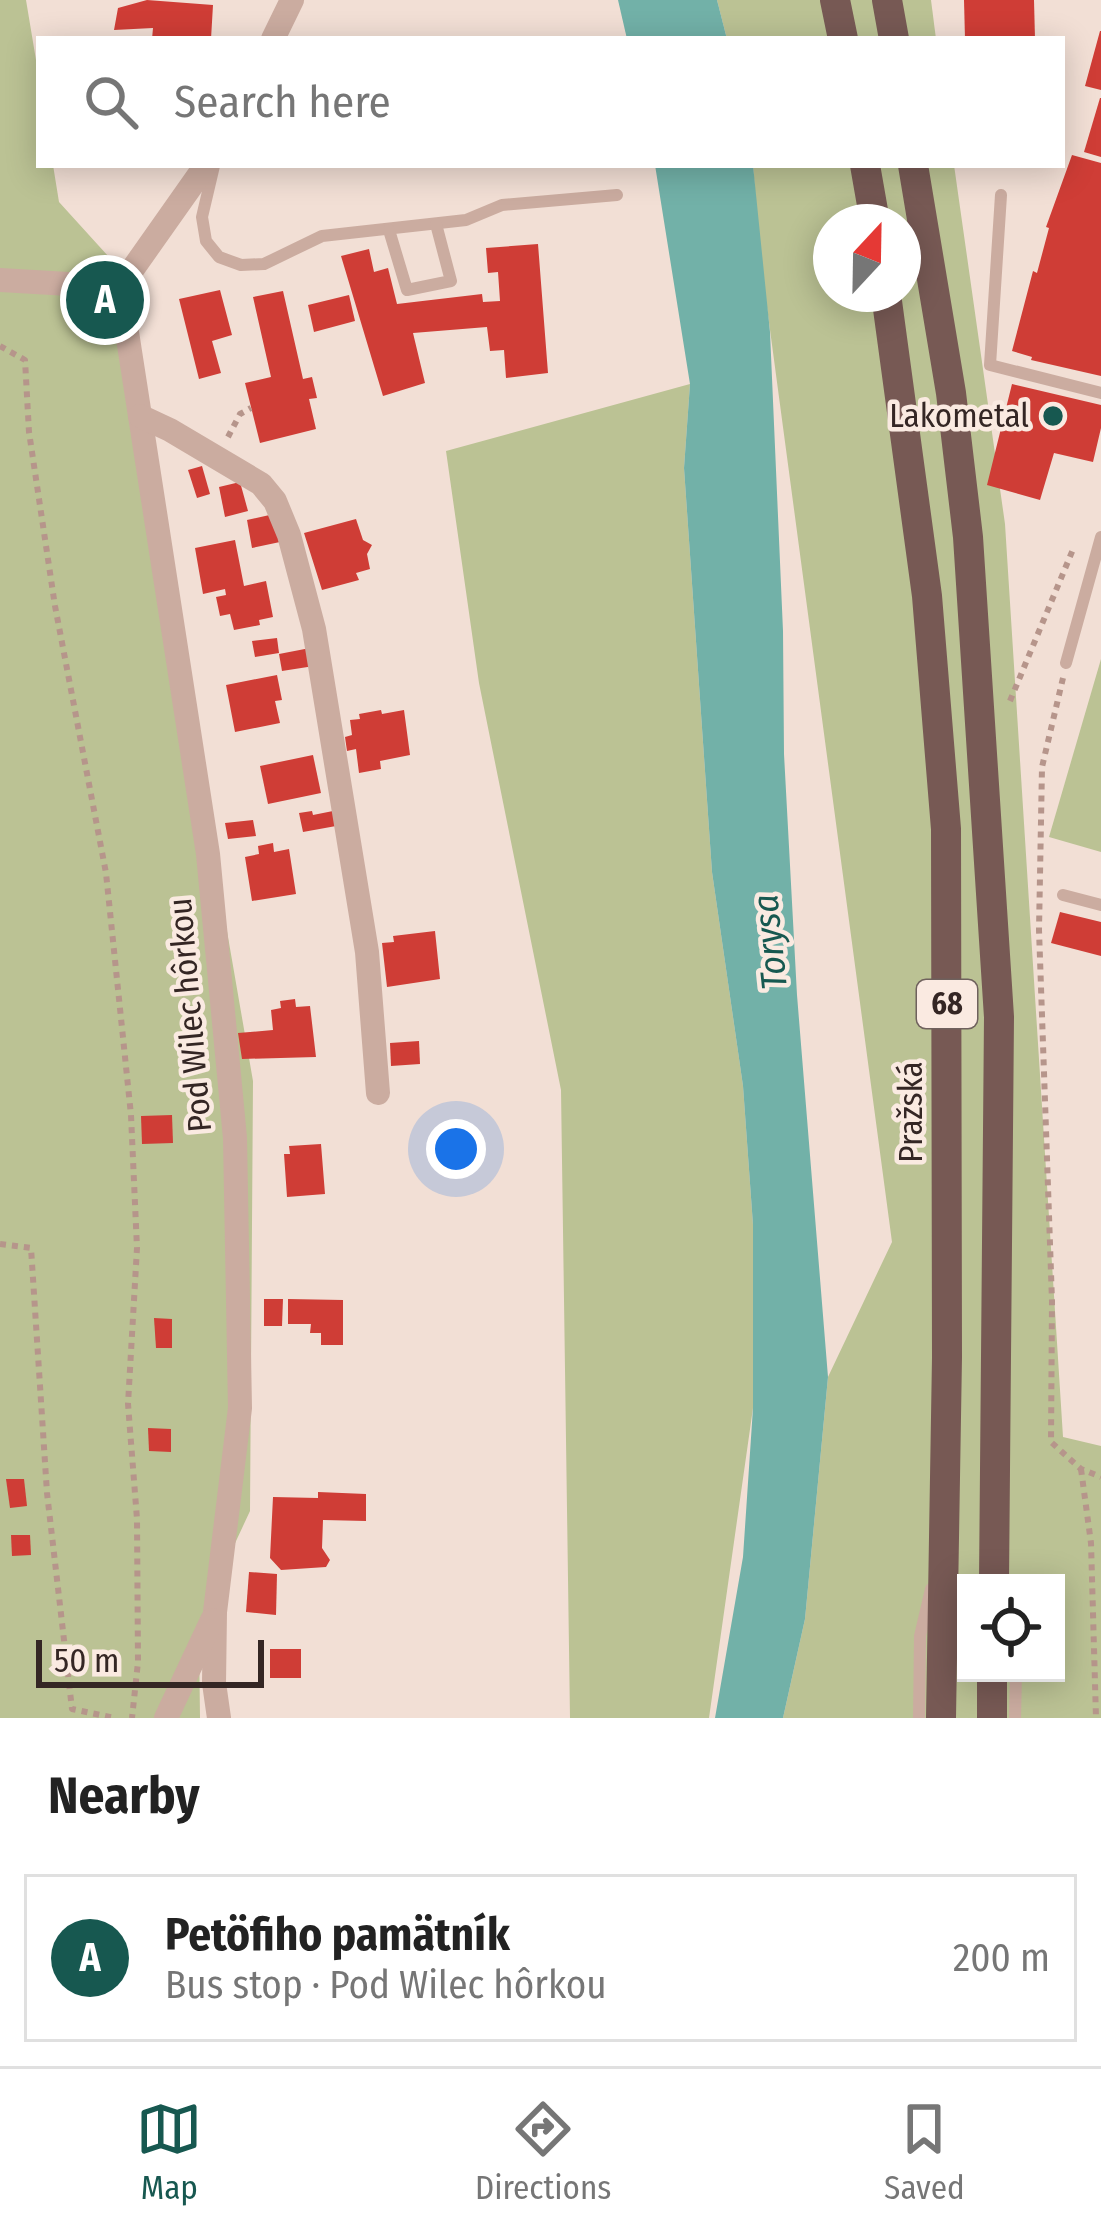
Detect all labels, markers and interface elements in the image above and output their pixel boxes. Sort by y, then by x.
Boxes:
search box [36,36,1065,168]
icon: search [78,69,144,135]
text: Search here [174,75,391,129]
north arrow [813,204,921,312]
pin: A [66,255,144,345]
place label: Lakometal [889,396,1029,436]
marker: Lakometal [1040,403,1066,429]
water label: Torysa [743,892,797,992]
street label: Pod Wilec hôrkou [160,896,220,1134]
road number: 68 [917,980,977,1028]
street label: Pražská [891,1061,931,1163]
your location [426,1119,486,1179]
map controls [957,1574,1065,1682]
button: locate [957,1574,1065,1682]
scale bar [36,1634,264,1687]
text: 50 m [54,1641,119,1681]
text: Nearby [48,1765,200,1827]
text: Petöfiho pamätník [165,1908,510,1962]
text: A [79,1935,101,1981]
text: 200 m [953,1935,1050,1981]
text: Bus stop · Pod Wilec hôrkou [165,1962,607,2008]
tab: Map [136,2096,202,2208]
tab: Directions [475,2096,611,2208]
tab: Saved [884,2096,965,2208]

